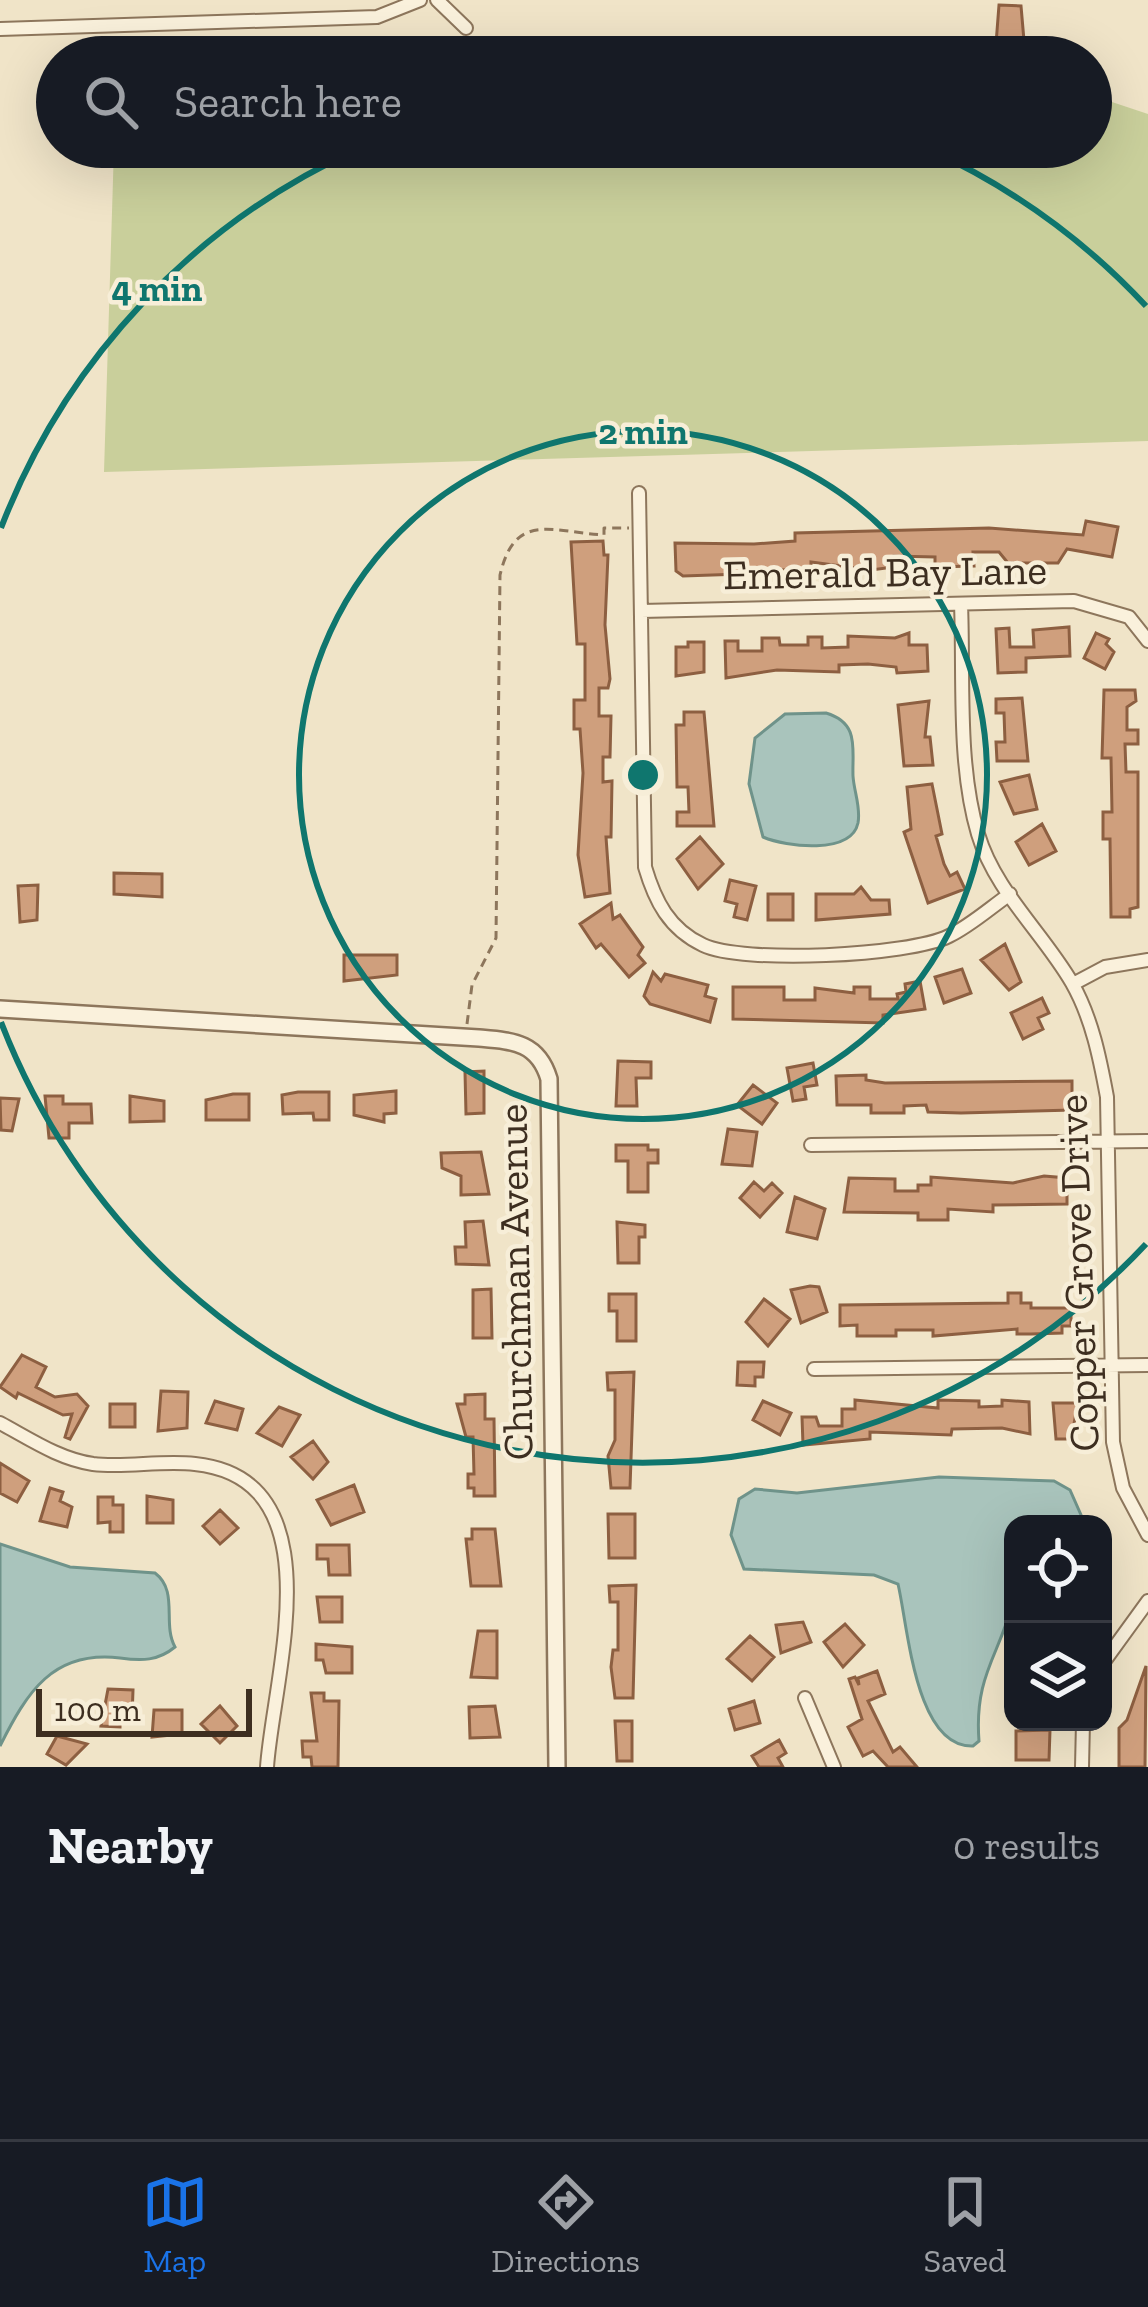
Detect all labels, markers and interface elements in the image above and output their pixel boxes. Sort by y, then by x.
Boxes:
search box [36,36,1112,168]
icon: search [78,69,144,135]
text: Search here [174,75,402,129]
text: 4 min [112,267,202,310]
text: 2 min [598,410,688,453]
street label: Emerald Bay Lane [723,544,1047,600]
centre of rings [622,754,664,796]
street label: Copper Grove Drive [1046,1093,1110,1453]
street label: Churchman Avenue [486,1103,544,1461]
map controls [1004,1515,1112,1731]
button: locate [1004,1515,1112,1623]
button: layers [1004,1623,1112,1731]
scale bar [36,1683,252,1736]
text: 100 m [54,1690,141,1729]
text: Nearby [48,1815,213,1876]
text: 0 results [953,1822,1100,1869]
tab: Map [142,2169,208,2280]
tab: Directions [491,2169,640,2280]
tab: Saved [924,2169,1006,2280]

